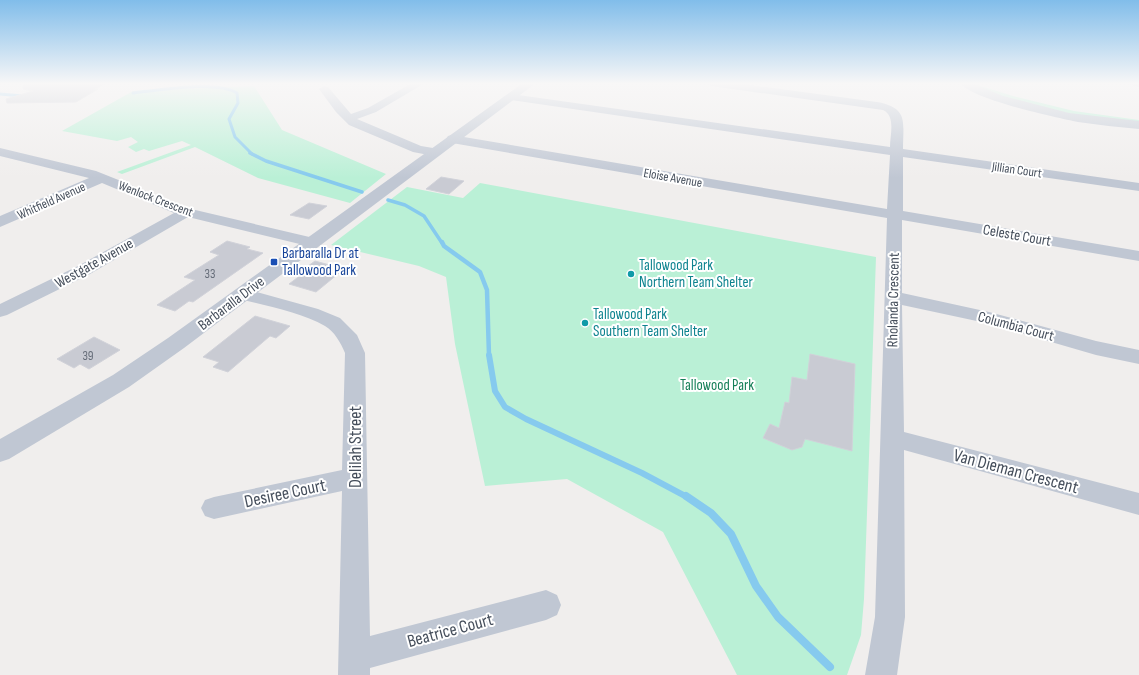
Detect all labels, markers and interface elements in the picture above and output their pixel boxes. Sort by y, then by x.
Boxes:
street label: Jillian Court [990,158,1043,181]
street label: Eloise Avenue [642,165,703,191]
street label: Wenlock Crescent [116,177,195,221]
street label: Whitfield Avenue [15,179,88,223]
street label: Celeste Court [981,220,1053,251]
street label: Westgate Avenue [52,234,137,293]
place label: Barbaralla Dr at Tallowood Park [282,244,359,280]
street label: Rholanda Crescent [883,252,904,348]
place label: Tallowood Park Northern Team Shelter [639,256,754,292]
marker: Barbaralla Dr at Tallowood Park [269,257,279,267]
house number: 33 [205,266,215,282]
marker: Tallowood Park Northern Team Shelter [626,269,636,279]
street label: Barbaralla Drive [194,272,268,335]
place label: Tallowood Park Southern Team Shelter [593,305,708,341]
street label: Columbia Court [976,307,1056,346]
marker: Tallowood Park Southern Team Shelter [580,318,590,328]
house number: 39 [82,348,94,364]
park label: Tallowood Park [680,376,754,395]
street label: Delilah Street [345,406,366,488]
street label: Van Dieman Crescent [951,445,1081,498]
street label: Desiree Court [243,475,328,512]
street label: Beatrice Court [405,609,496,652]

